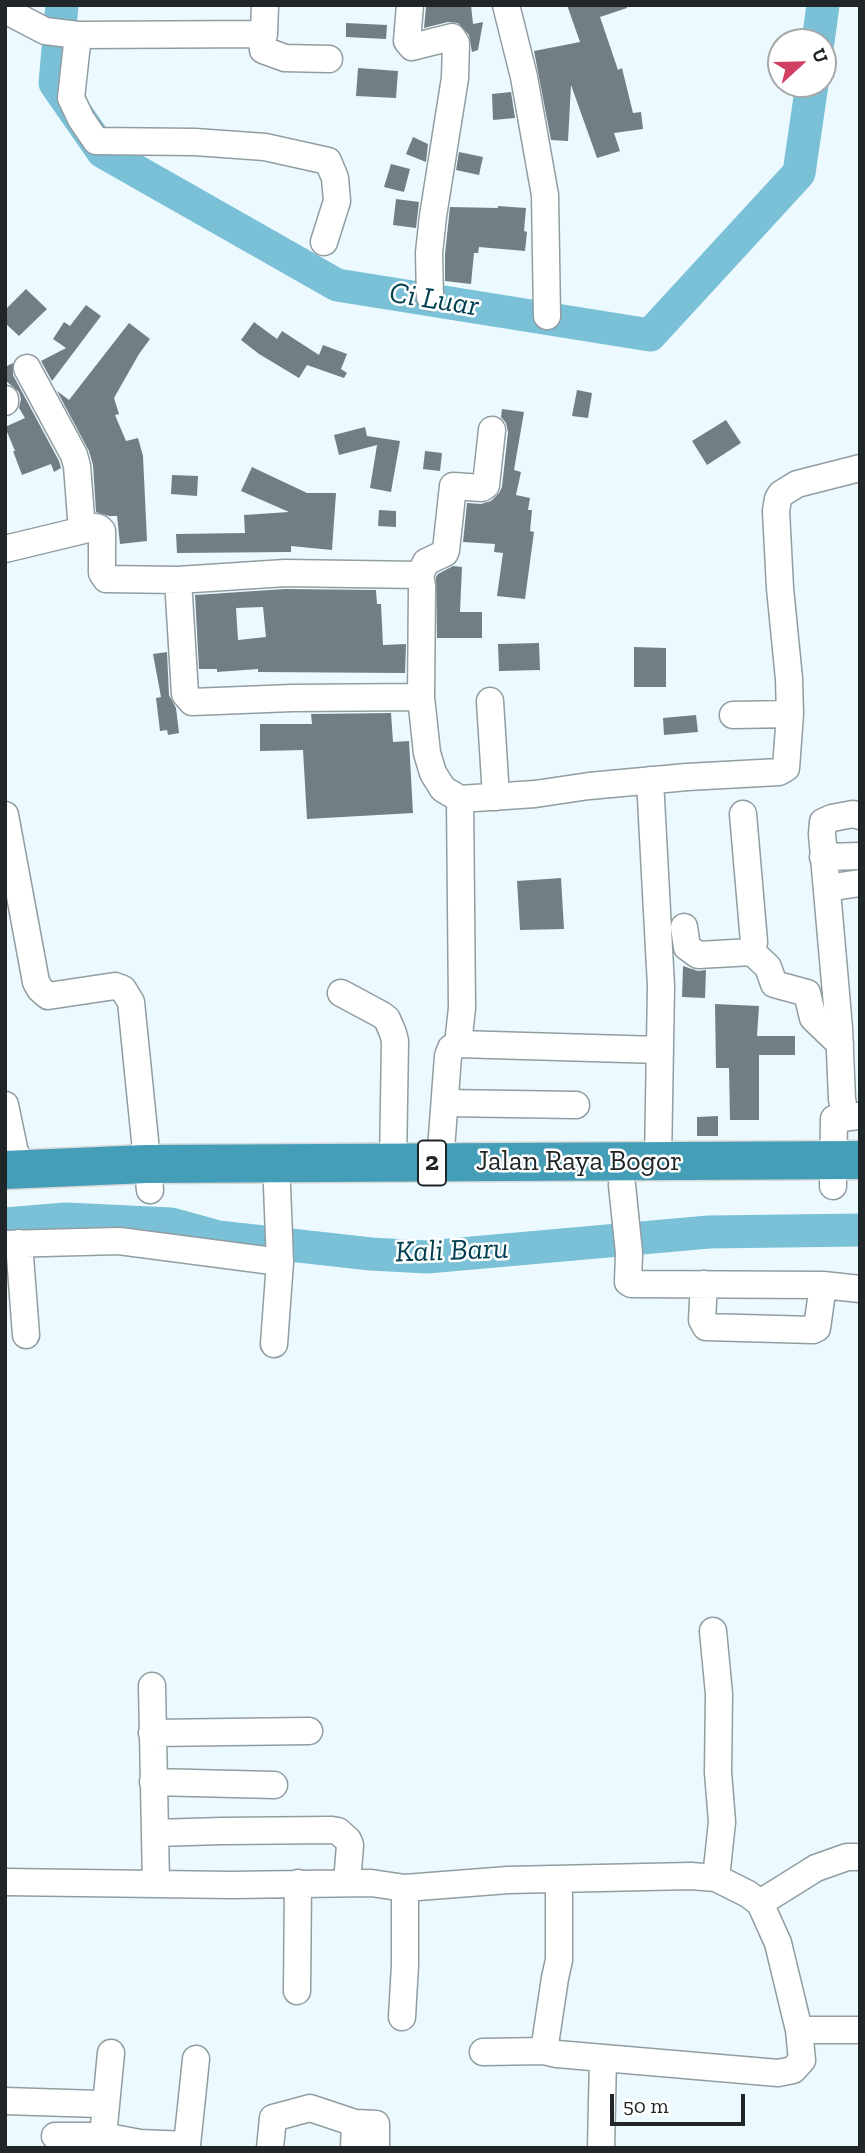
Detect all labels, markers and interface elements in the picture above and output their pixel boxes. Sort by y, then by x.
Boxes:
north arrow [767,28,837,98]
text: U [807,45,833,66]
water label: Ci Luar [387,275,481,325]
road number: 2 [418,1140,446,1186]
street label: Jalan Raya Bogor [476,1145,682,1179]
water label: Kali Baru [395,1231,509,1271]
scale bar [613,2080,748,2124]
text: 50 m [623,2093,669,2118]

